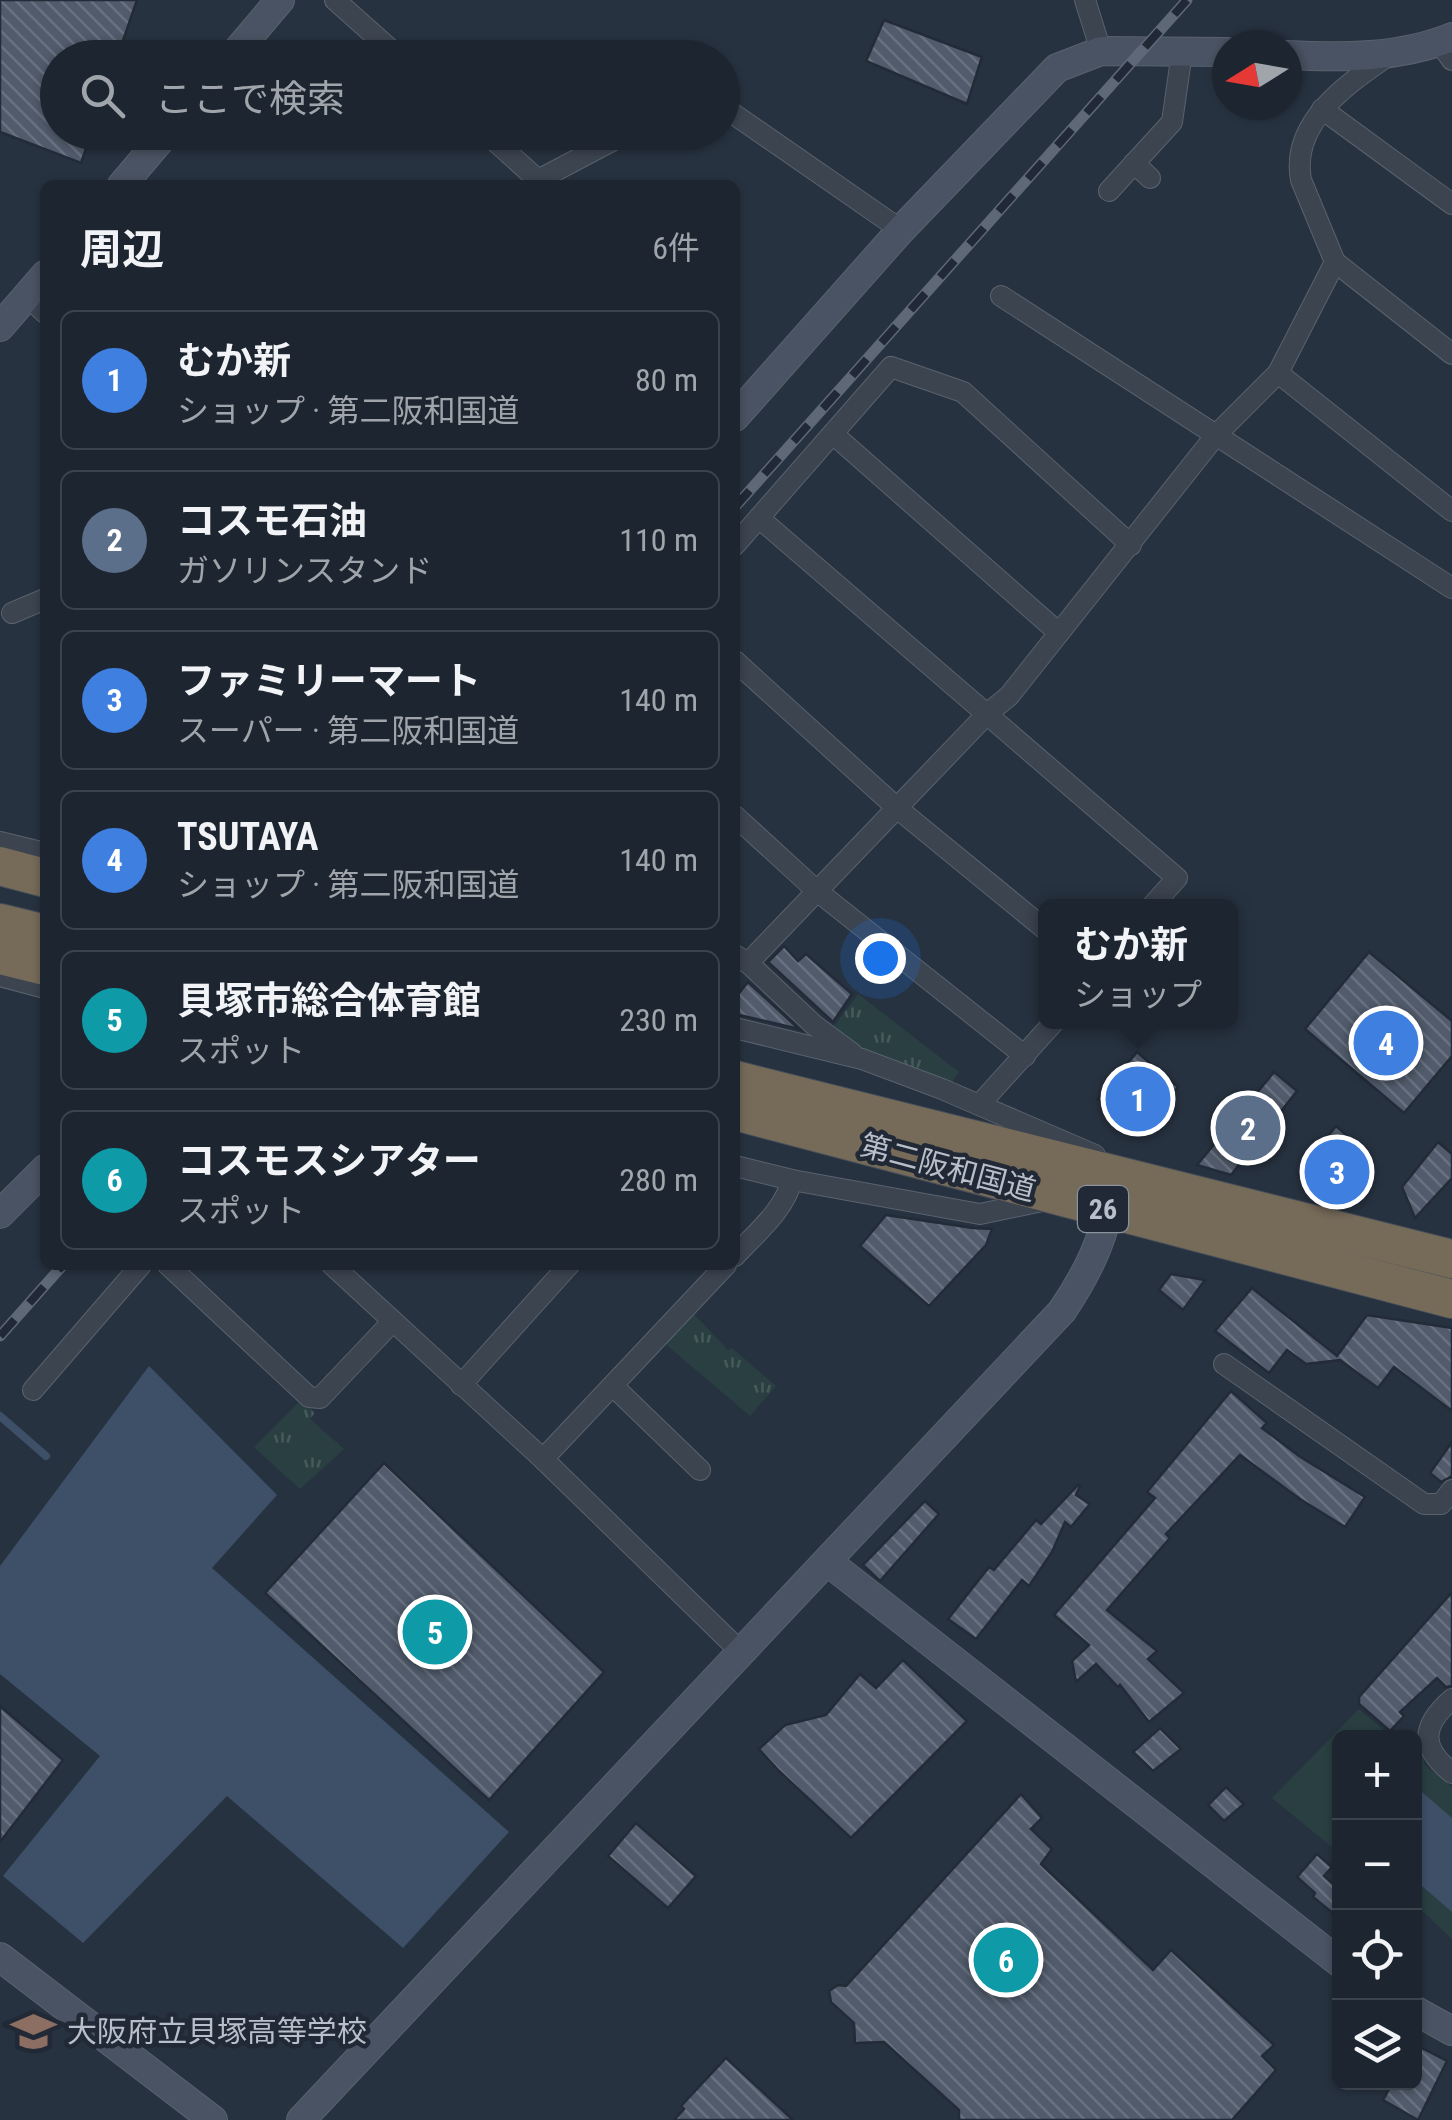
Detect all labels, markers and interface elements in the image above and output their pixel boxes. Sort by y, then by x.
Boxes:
north arrow [1212,30,1302,120]
search box [40,40,740,150]
icon: search [75,68,130,123]
text: ここで検索 [155,77,345,121]
text: 周辺 [80,225,164,274]
text: 6件 [652,229,700,267]
text: むか新 [177,339,291,383]
text: 1 [106,361,123,399]
text: 80 m [635,361,698,399]
text: ショップ · 第二阪和国道 [177,392,520,430]
text: コスモ石油 [177,499,367,543]
text: 2 [106,521,123,559]
text: 110 m [619,521,698,559]
text: ガソリンスタンド [177,552,432,590]
text: ファミリーマート [177,659,481,703]
text: 3 [106,681,123,719]
text: 140 m [619,681,698,719]
text: スーパー · 第二阪和国道 [177,712,519,750]
text: TSUTAYA [177,815,318,859]
text: 4 [106,841,123,879]
text: 140 m [619,841,698,879]
text: ショップ · 第二阪和国道 [177,866,520,904]
popup [1038,899,1238,1029]
text: むか新 [1074,923,1188,967]
your location [855,933,906,984]
text: ショップ [1074,976,1202,1014]
text: 貝塚市総合体育館 [177,979,481,1023]
text: 5 [106,1001,123,1039]
text: 230 m [619,1001,698,1039]
pin: 4 [1354,1006,1418,1080]
text: スポット [177,1032,305,1070]
pin: 1 [1106,1062,1170,1136]
pin: 2 [1216,1090,1280,1166]
street label: 第二阪和国道 [857,1127,1040,1208]
pin: 3 [1304,1134,1370,1210]
text: コスモスシアター [177,1139,481,1183]
text: 6 [106,1161,123,1199]
text: 280 m [619,1161,698,1199]
road number: 26 [1078,1186,1128,1232]
text: スポット [177,1192,305,1230]
pin: 5 [402,1594,468,1670]
map controls [1332,1730,1422,2090]
button: + [1332,1730,1422,1820]
button: − [1332,1820,1422,1910]
button: locate [1332,1910,1422,2000]
pin: 6 [974,1922,1038,1998]
button: layers [1332,2000,1422,2090]
school or university icon: 大阪府立貝塚高等学校 [10,2008,58,2056]
place label: 大阪府立貝塚高等学校 [67,2014,367,2049]

